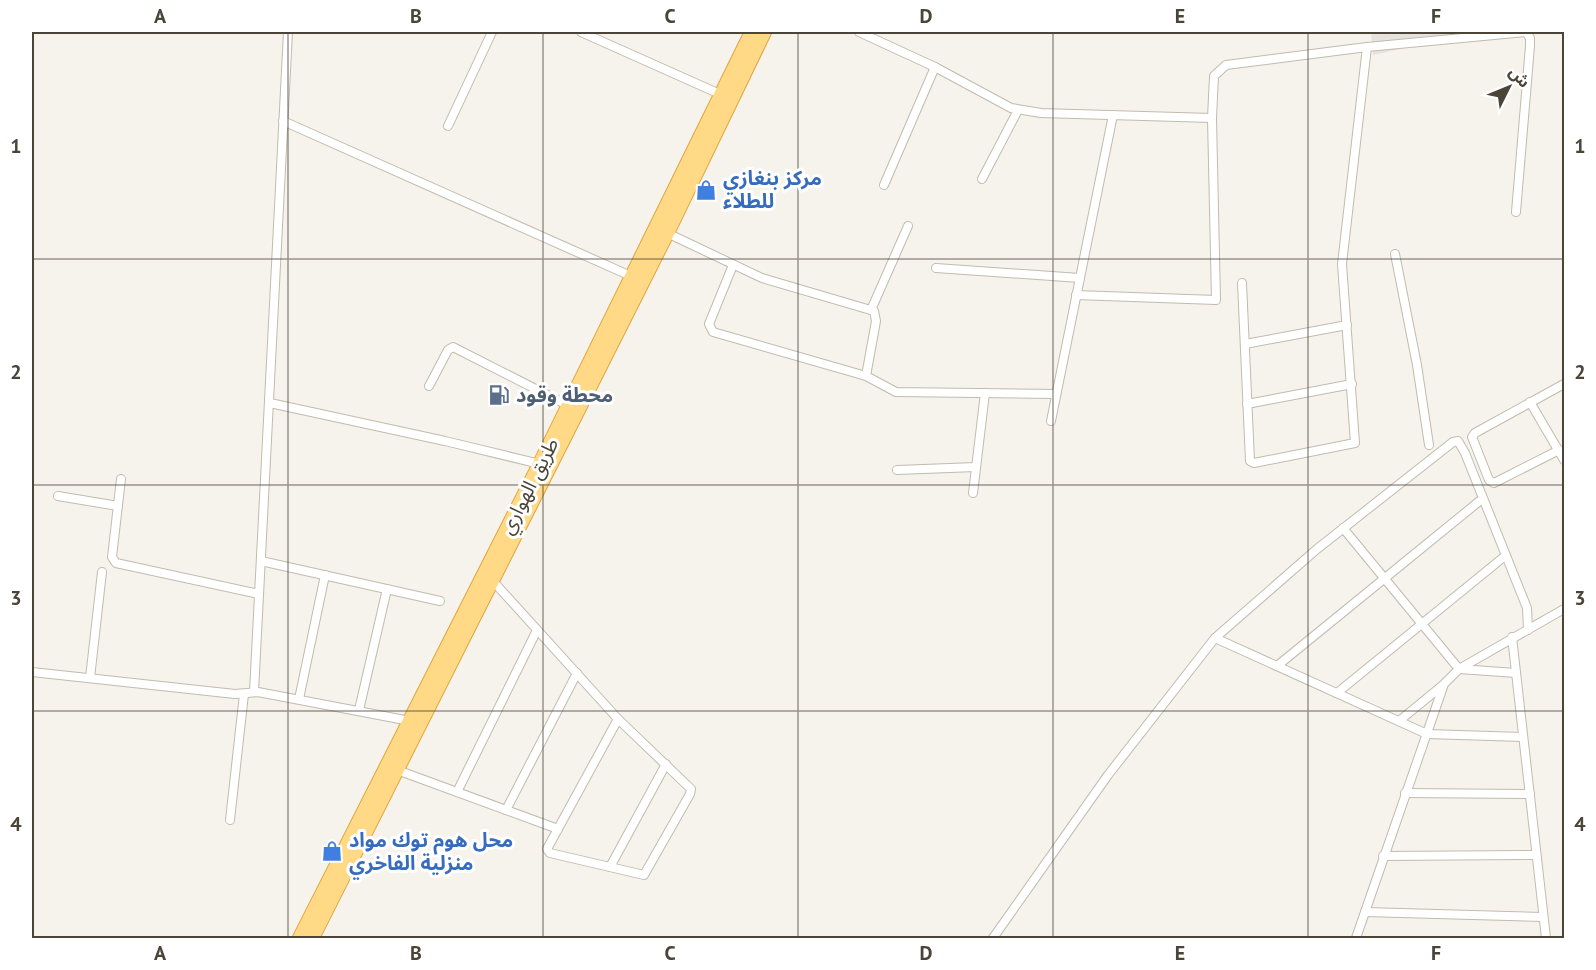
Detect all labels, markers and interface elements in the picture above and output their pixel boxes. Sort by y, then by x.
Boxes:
text: A [154,3,167,29]
text: B [410,3,422,29]
text: C [664,3,676,29]
text: D [920,3,933,29]
text: E [1175,3,1185,29]
text: F [1431,3,1441,29]
north arrow [1479,57,1539,117]
text: ش [1505,62,1535,92]
text: 1 [10,133,22,159]
text: 1 [1574,133,1586,159]
place label: مركز بنغازي للطلاء [723,165,822,214]
shop icon: مركز بنغازي للطلاء [694,178,718,202]
text: 2 [10,359,22,385]
text: 2 [1574,359,1586,385]
place label: محطة وقود [516,382,613,408]
fuel station icon: محطة وقود [487,383,511,407]
street label: طريق الهواري [494,433,567,540]
text: 3 [10,585,22,611]
text: 3 [1574,585,1586,611]
text: 4 [10,811,22,837]
text: 4 [1574,811,1586,837]
place label: محل هوم توك مواد منزلية الفاخري [349,827,513,880]
shop icon: محل هوم توك مواد منزلية الفاخري [320,839,344,863]
text: A [154,940,167,966]
text: B [410,940,422,966]
text: C [664,940,676,966]
text: D [920,940,933,966]
text: E [1175,940,1185,966]
text: F [1431,940,1441,966]

